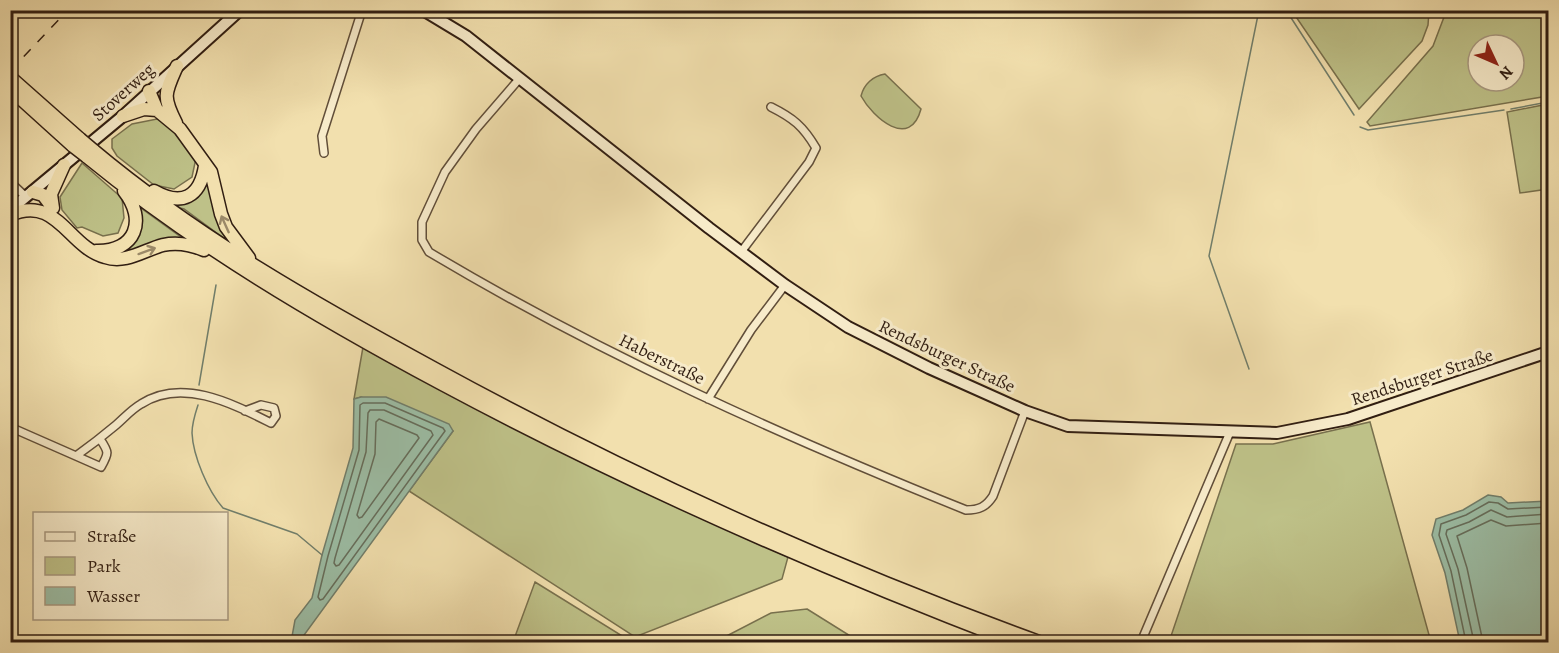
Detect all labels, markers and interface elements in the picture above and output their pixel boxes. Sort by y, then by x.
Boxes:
north arrow [1466,33,1526,93]
street label: Stoverweg [87,58,159,126]
text: N [1494,61,1518,85]
one-way arrow [219,215,230,233]
one-way arrow [137,245,156,256]
street label: Rendsburger Straße [875,314,1019,398]
street label: Haberstraße [615,328,709,390]
street label: Rendsburger Straße [1348,343,1496,411]
legend [33,512,228,620]
text: Straße [87,524,136,548]
text: Park [87,554,121,578]
text: Wasser [86,584,140,608]

